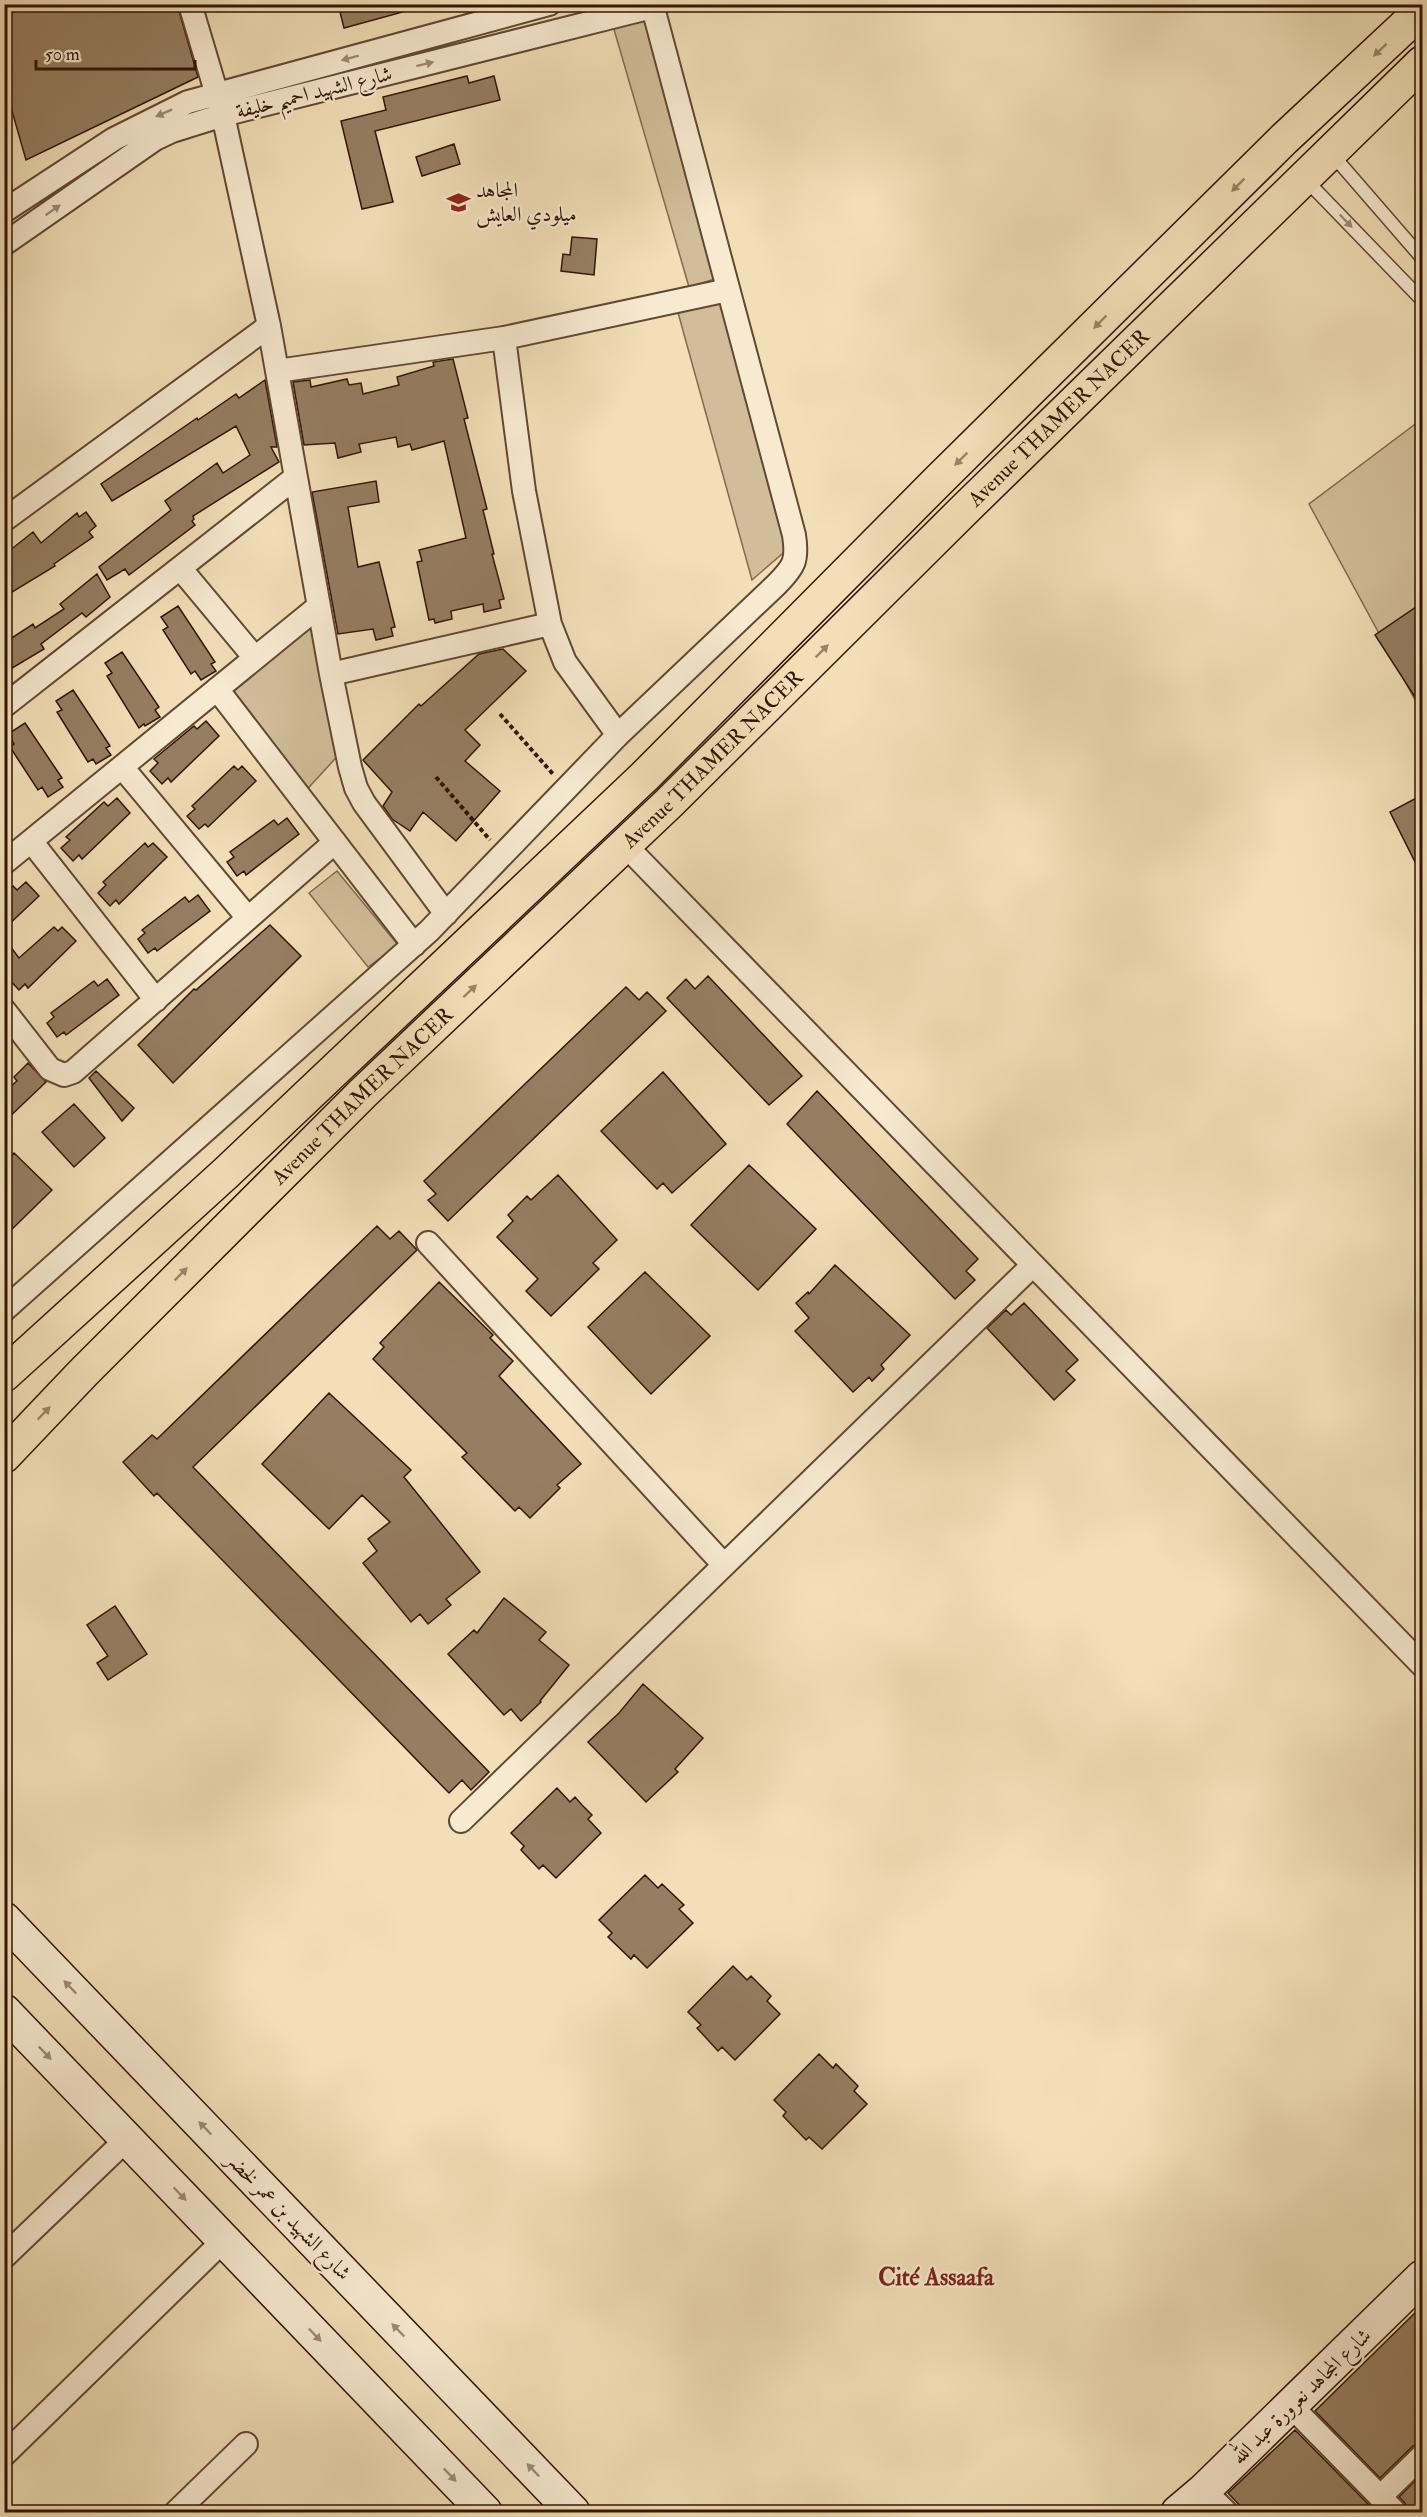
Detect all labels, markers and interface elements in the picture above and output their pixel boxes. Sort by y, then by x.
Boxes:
scale bar [36,33,195,71]
text: 50 m [45,43,80,66]
one-way arrow [1372,43,1387,57]
one-way arrow [341,54,359,63]
one-way arrow [416,59,434,68]
street label: شارع الشهيد احميم خليفة [233,60,397,132]
one-way arrow [155,109,172,118]
place label: المجاهد ميلودي العايش [476,177,577,230]
one-way arrow [1232,177,1246,191]
school or university icon: المجاهد ميلودي العايش [445,189,471,215]
one-way arrow [44,204,60,216]
one-way arrow [1339,214,1353,229]
one-way arrow [1093,314,1107,328]
street label: Avenue THAMER NACER [962,323,1156,513]
one-way arrow [954,451,968,465]
one-way arrow [814,645,828,659]
street label: Avenue THAMER NACER [616,664,810,855]
one-way arrow [463,984,478,998]
street label: Avenue THAMER NACER [265,1001,460,1191]
one-way arrow [173,1267,188,1281]
one-way arrow [37,1405,51,1420]
one-way arrow [63,1981,77,1995]
one-way arrow [38,2045,51,2060]
one-way arrow [198,2122,212,2136]
street label: شارع الشهيد بن عمر لخضر [216,2145,357,2289]
one-way arrow [173,2186,187,2201]
district label: Cité Assaafa [878,2262,995,2293]
street label: شارع المجاهد نعرورة عبد الله [1223,2320,1380,2473]
one-way arrow [391,2323,405,2337]
one-way arrow [307,2327,321,2341]
one-way arrow [526,2464,540,2478]
one-way arrow [442,2468,456,2482]

